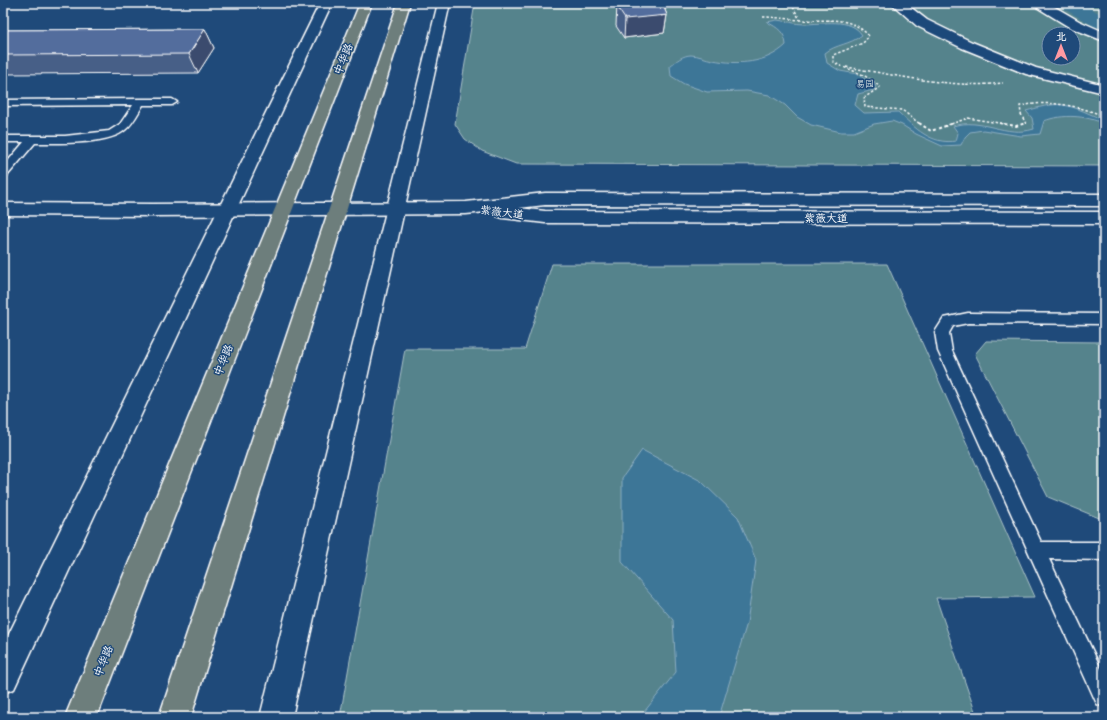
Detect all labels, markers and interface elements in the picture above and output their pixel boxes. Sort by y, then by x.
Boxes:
north arrow [1041,26,1081,66]
text: 北 [1056,29,1067,44]
street label: 中华路 [330,41,357,77]
park label: 易园 [856,78,874,91]
street label: 紫薇大道 [479,202,525,223]
street label: 紫薇大道 [804,211,848,226]
street label: 中华路 [210,342,237,378]
street label: 中华路 [90,643,117,679]

